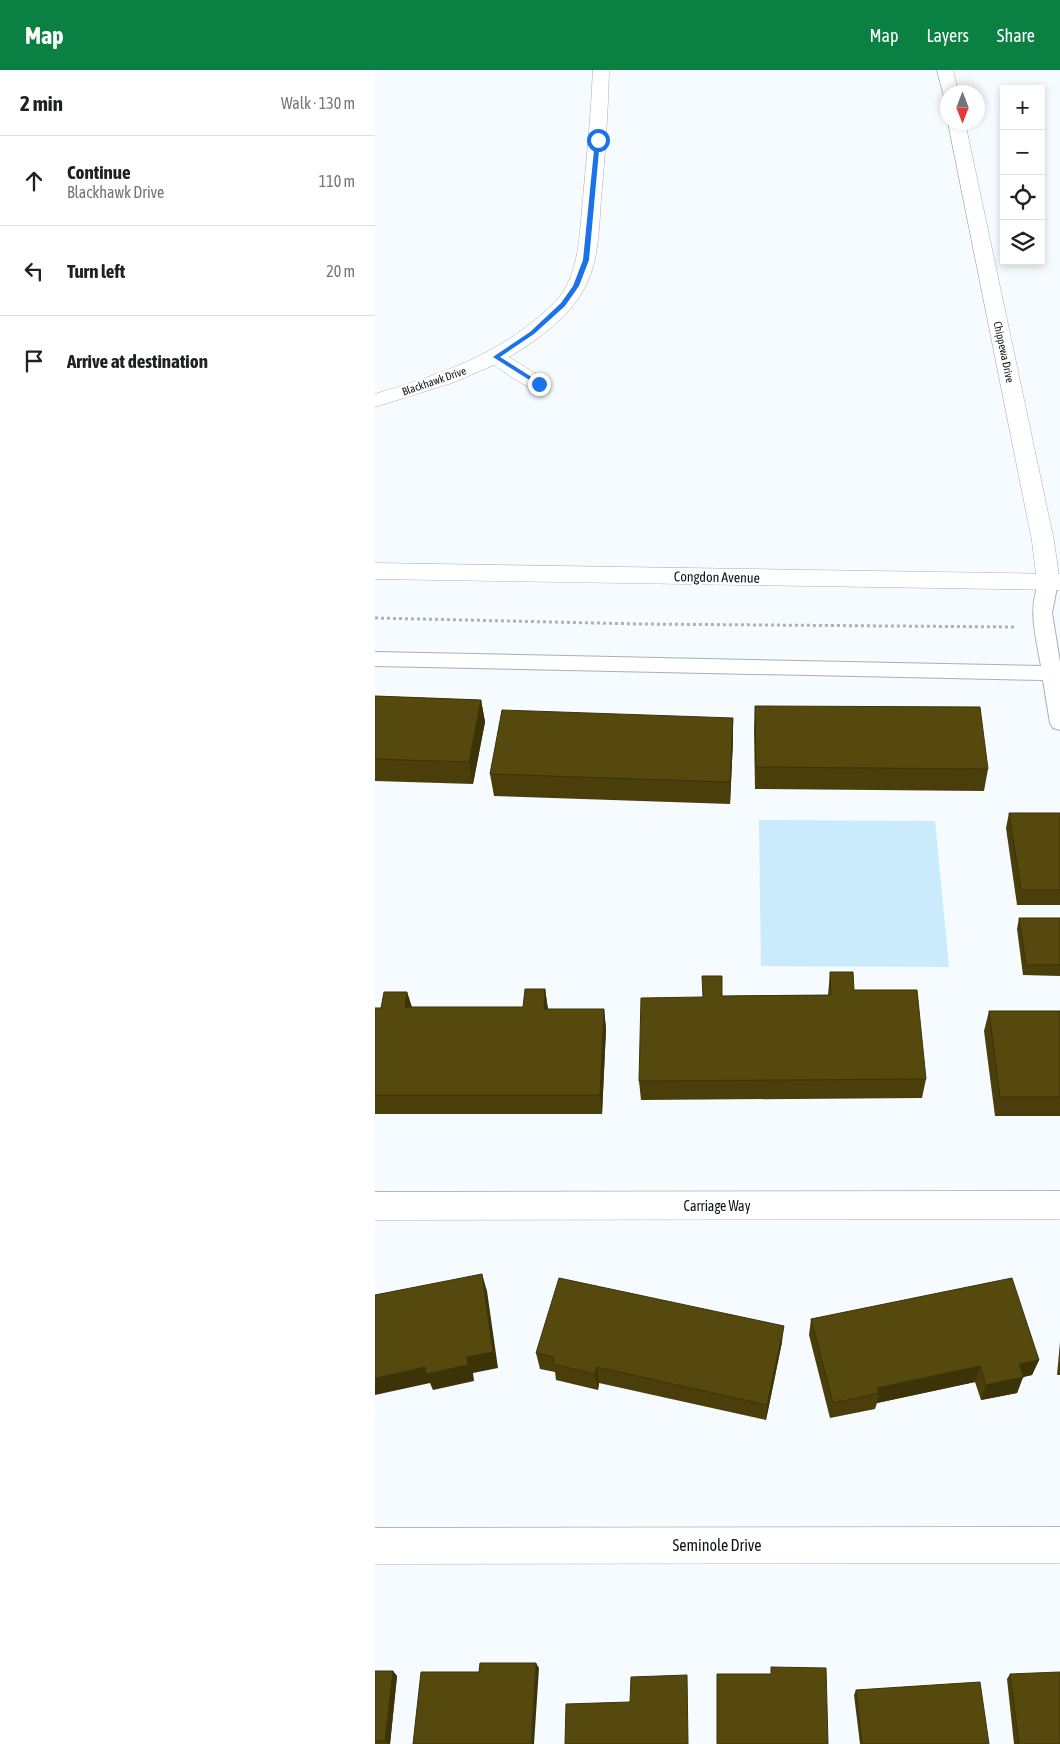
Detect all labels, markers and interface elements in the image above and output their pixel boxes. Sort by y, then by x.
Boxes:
text: Map [25,22,64,49]
text: Map [869,25,898,46]
text: Layers [926,25,969,46]
text: Share [997,25,1035,46]
north arrow [940,85,985,130]
map controls [1000,85,1045,265]
button: + [1000,85,1045,130]
text: 2 min [20,91,63,115]
text: Walk · 130 m [281,94,355,112]
route start [587,129,610,152]
button: − [1000,130,1045,175]
text: Continue [67,161,131,183]
icon: ahead [20,167,48,195]
text: 110 m [319,172,355,190]
button: locate [1000,175,1045,220]
text: Blackhawk Drive [67,183,164,201]
button: layers [1000,220,1045,265]
icon: left [20,257,48,285]
text: Turn left [67,260,125,282]
text: 20 m [326,262,355,280]
street label: Chippewa Drive [992,320,1016,384]
icon: arrive [20,347,48,375]
text: Arrive at destination [67,350,208,372]
street label: Blackhawk Drive [400,364,468,398]
route end [528,373,551,396]
street label: Congdon Avenue [674,568,760,586]
street label: Carriage Way [684,1198,751,1214]
street label: Seminole Drive [672,1536,762,1554]

